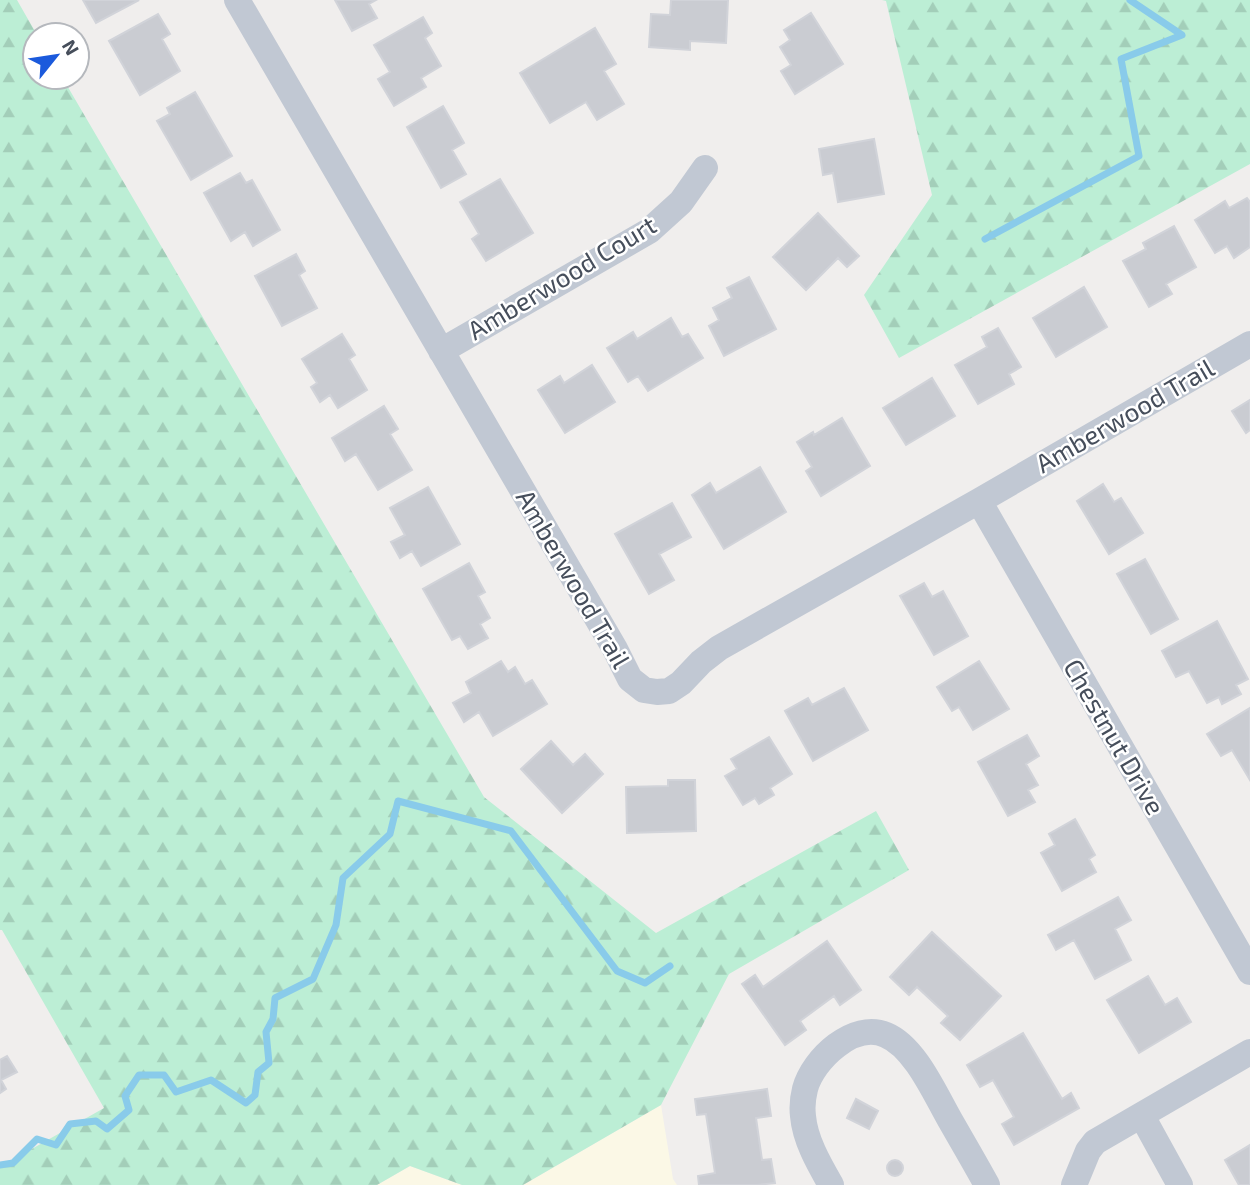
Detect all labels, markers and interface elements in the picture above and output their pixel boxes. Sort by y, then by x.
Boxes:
north arrow [21,21,91,91]
text: N [58,36,85,59]
street label: Amberwood Court [461,208,661,345]
street label: Amberwood Trail [1030,351,1219,478]
street label: Amberwood Trail [511,484,638,673]
street label: Chestnut Drive [1058,653,1172,819]

